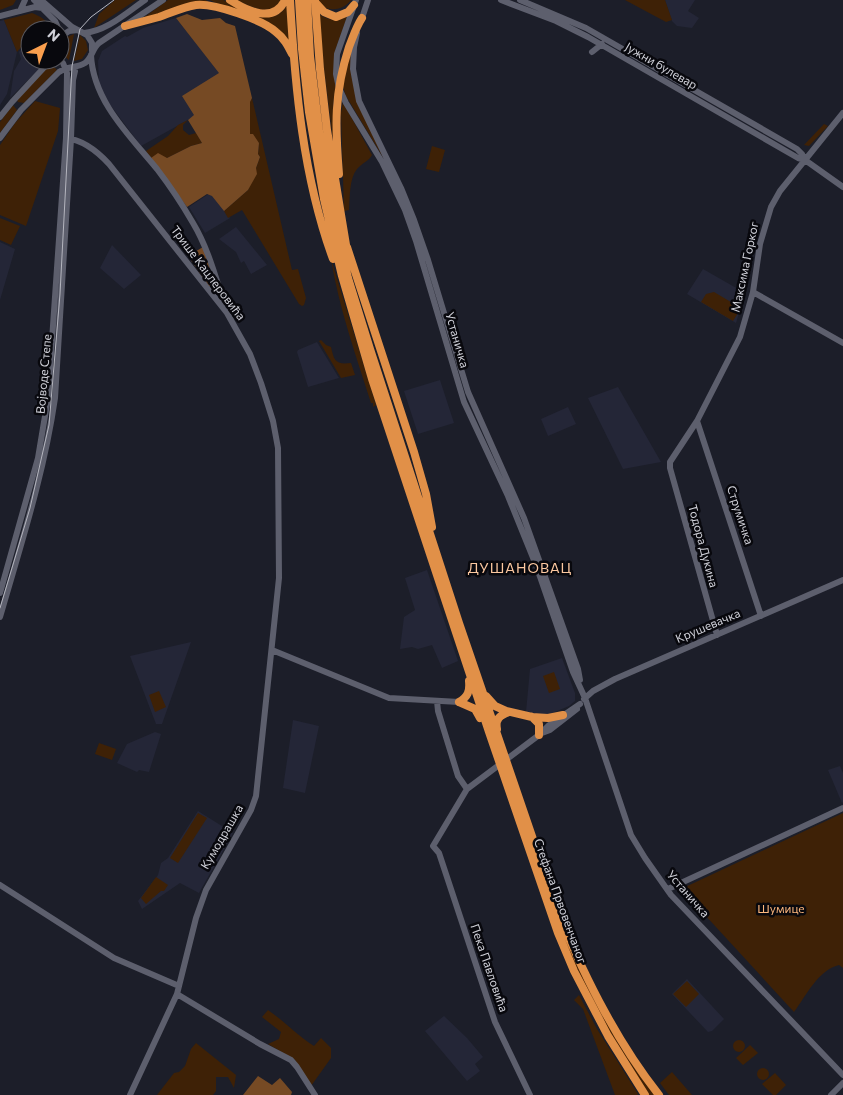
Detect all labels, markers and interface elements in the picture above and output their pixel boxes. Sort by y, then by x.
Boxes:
north arrow [20,20,70,70]
text: N [44,25,64,45]
street label: Јужни булевар [622,39,700,92]
street label: Максима Горког [728,220,760,313]
street label: Трише Кацлеровића [169,222,249,322]
street label: Устаничка [443,310,473,369]
street label: Војводе Степе [33,333,53,414]
street label: Струмичка [725,483,757,546]
street label: Тодора Дукина [686,503,722,589]
district label: ДУШАНОВАЦ [468,559,572,576]
street label: Крушевачка [673,605,742,645]
street label: Кумодрашка [197,802,245,871]
street label: Стефана Првовенчаног [532,836,590,965]
street label: Устаничка [665,867,713,920]
park label: Шумице [757,901,805,915]
street label: Пека Павловића [468,922,512,1014]

